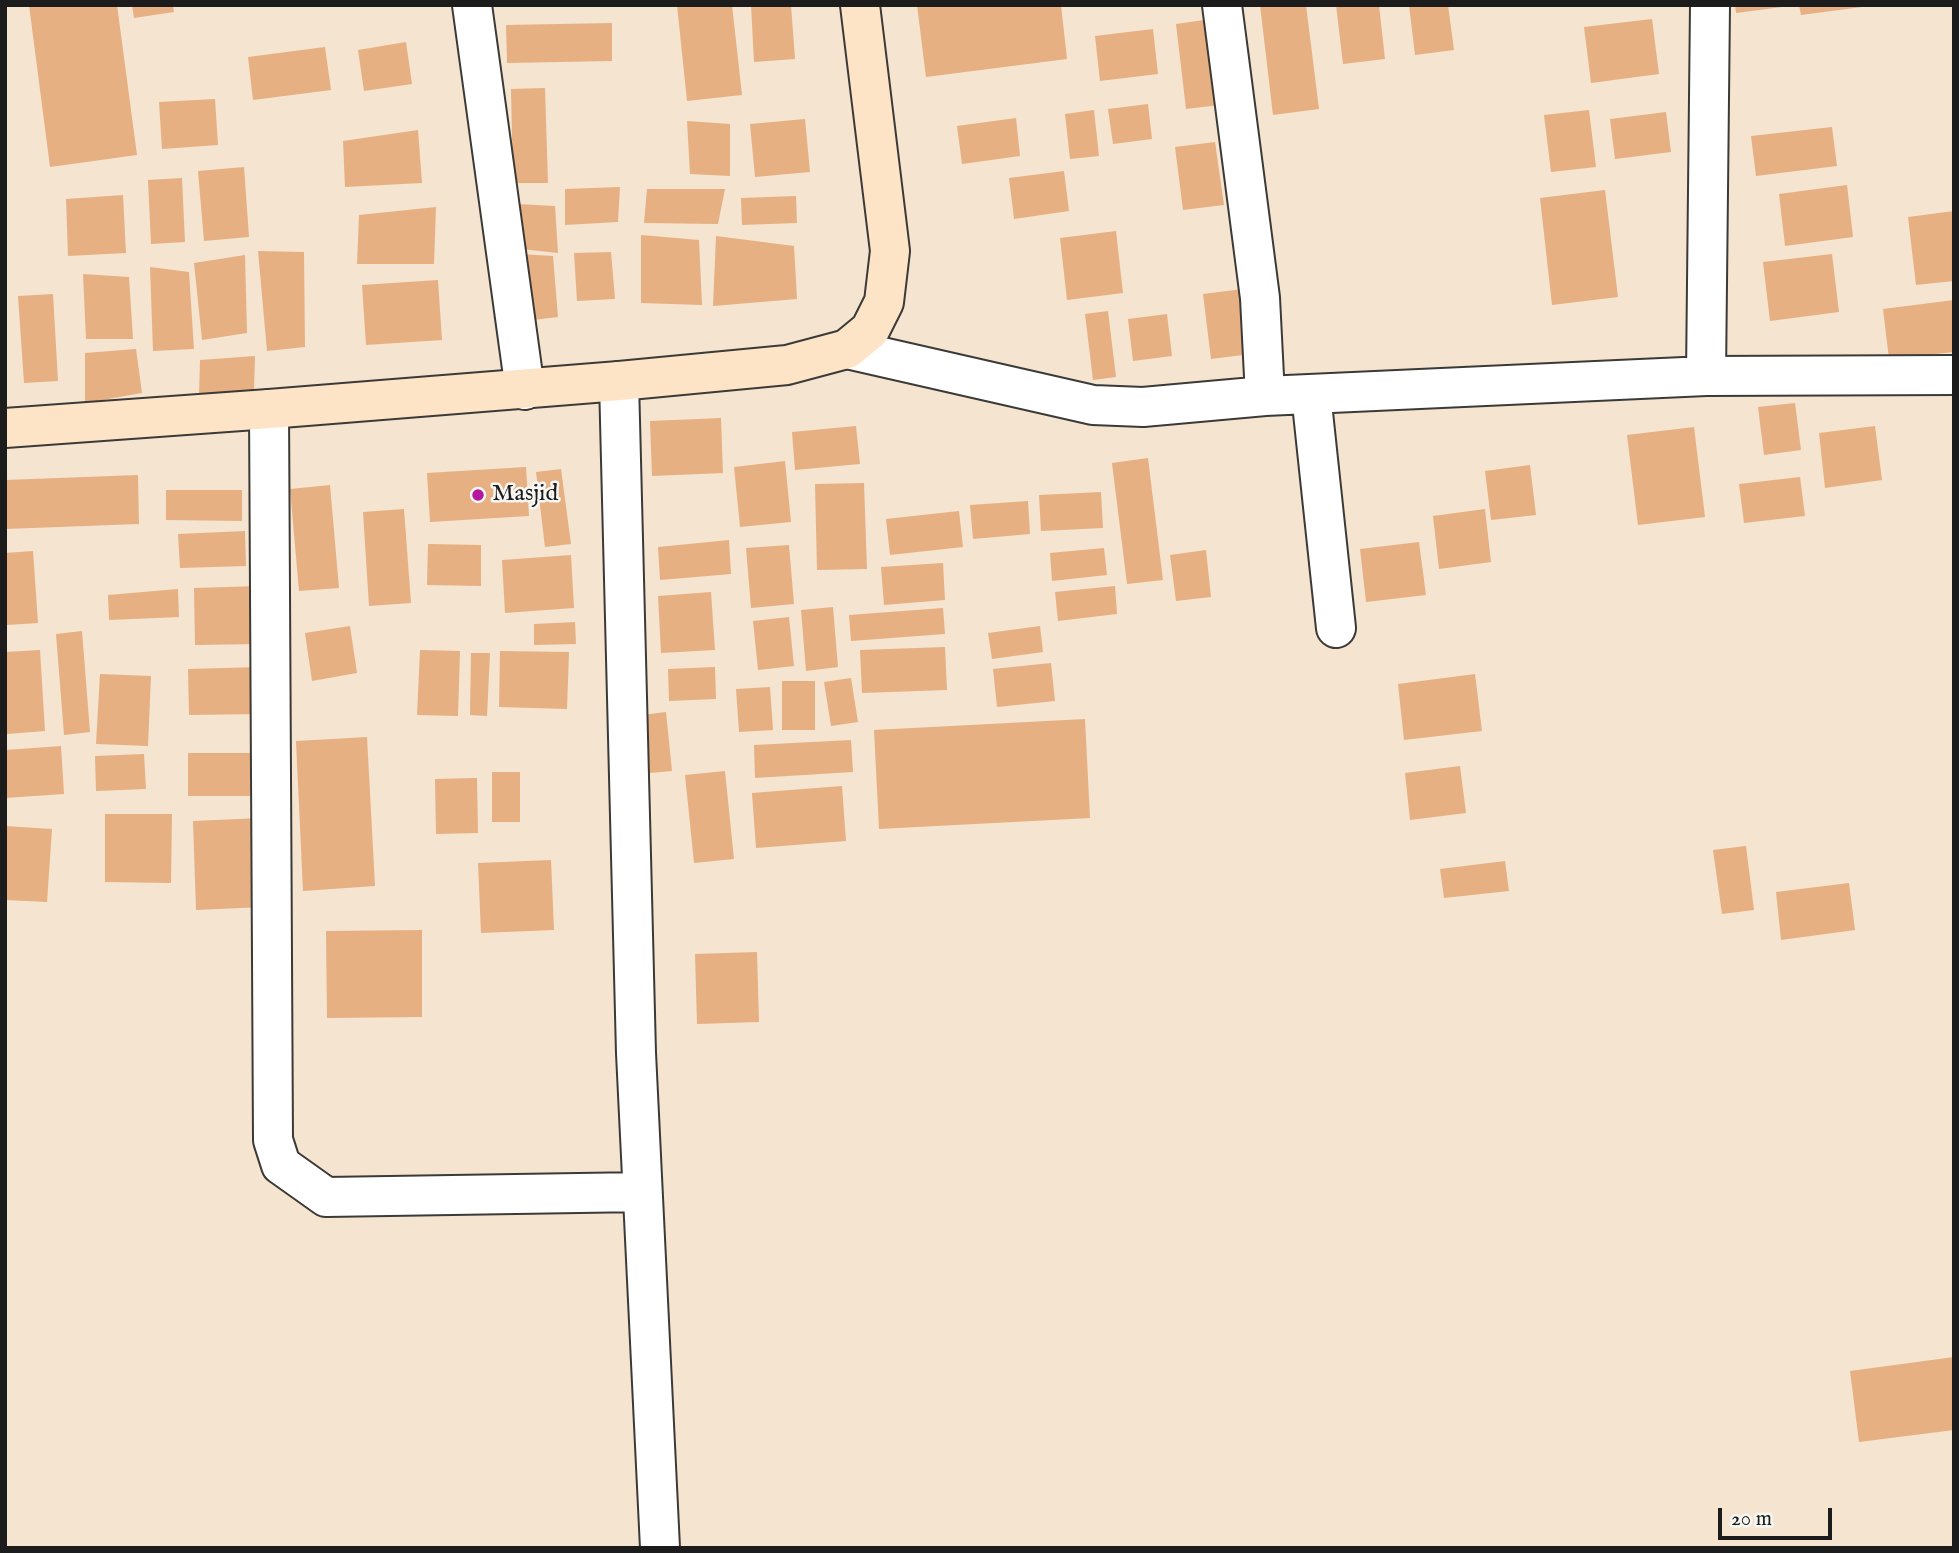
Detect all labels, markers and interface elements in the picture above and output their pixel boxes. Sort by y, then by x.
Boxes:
place label: Masjid [492,481,558,509]
marker: Masjid [470,487,486,503]
scale bar [1721,1494,1835,1538]
text: 20 m [1731,1506,1772,1533]

